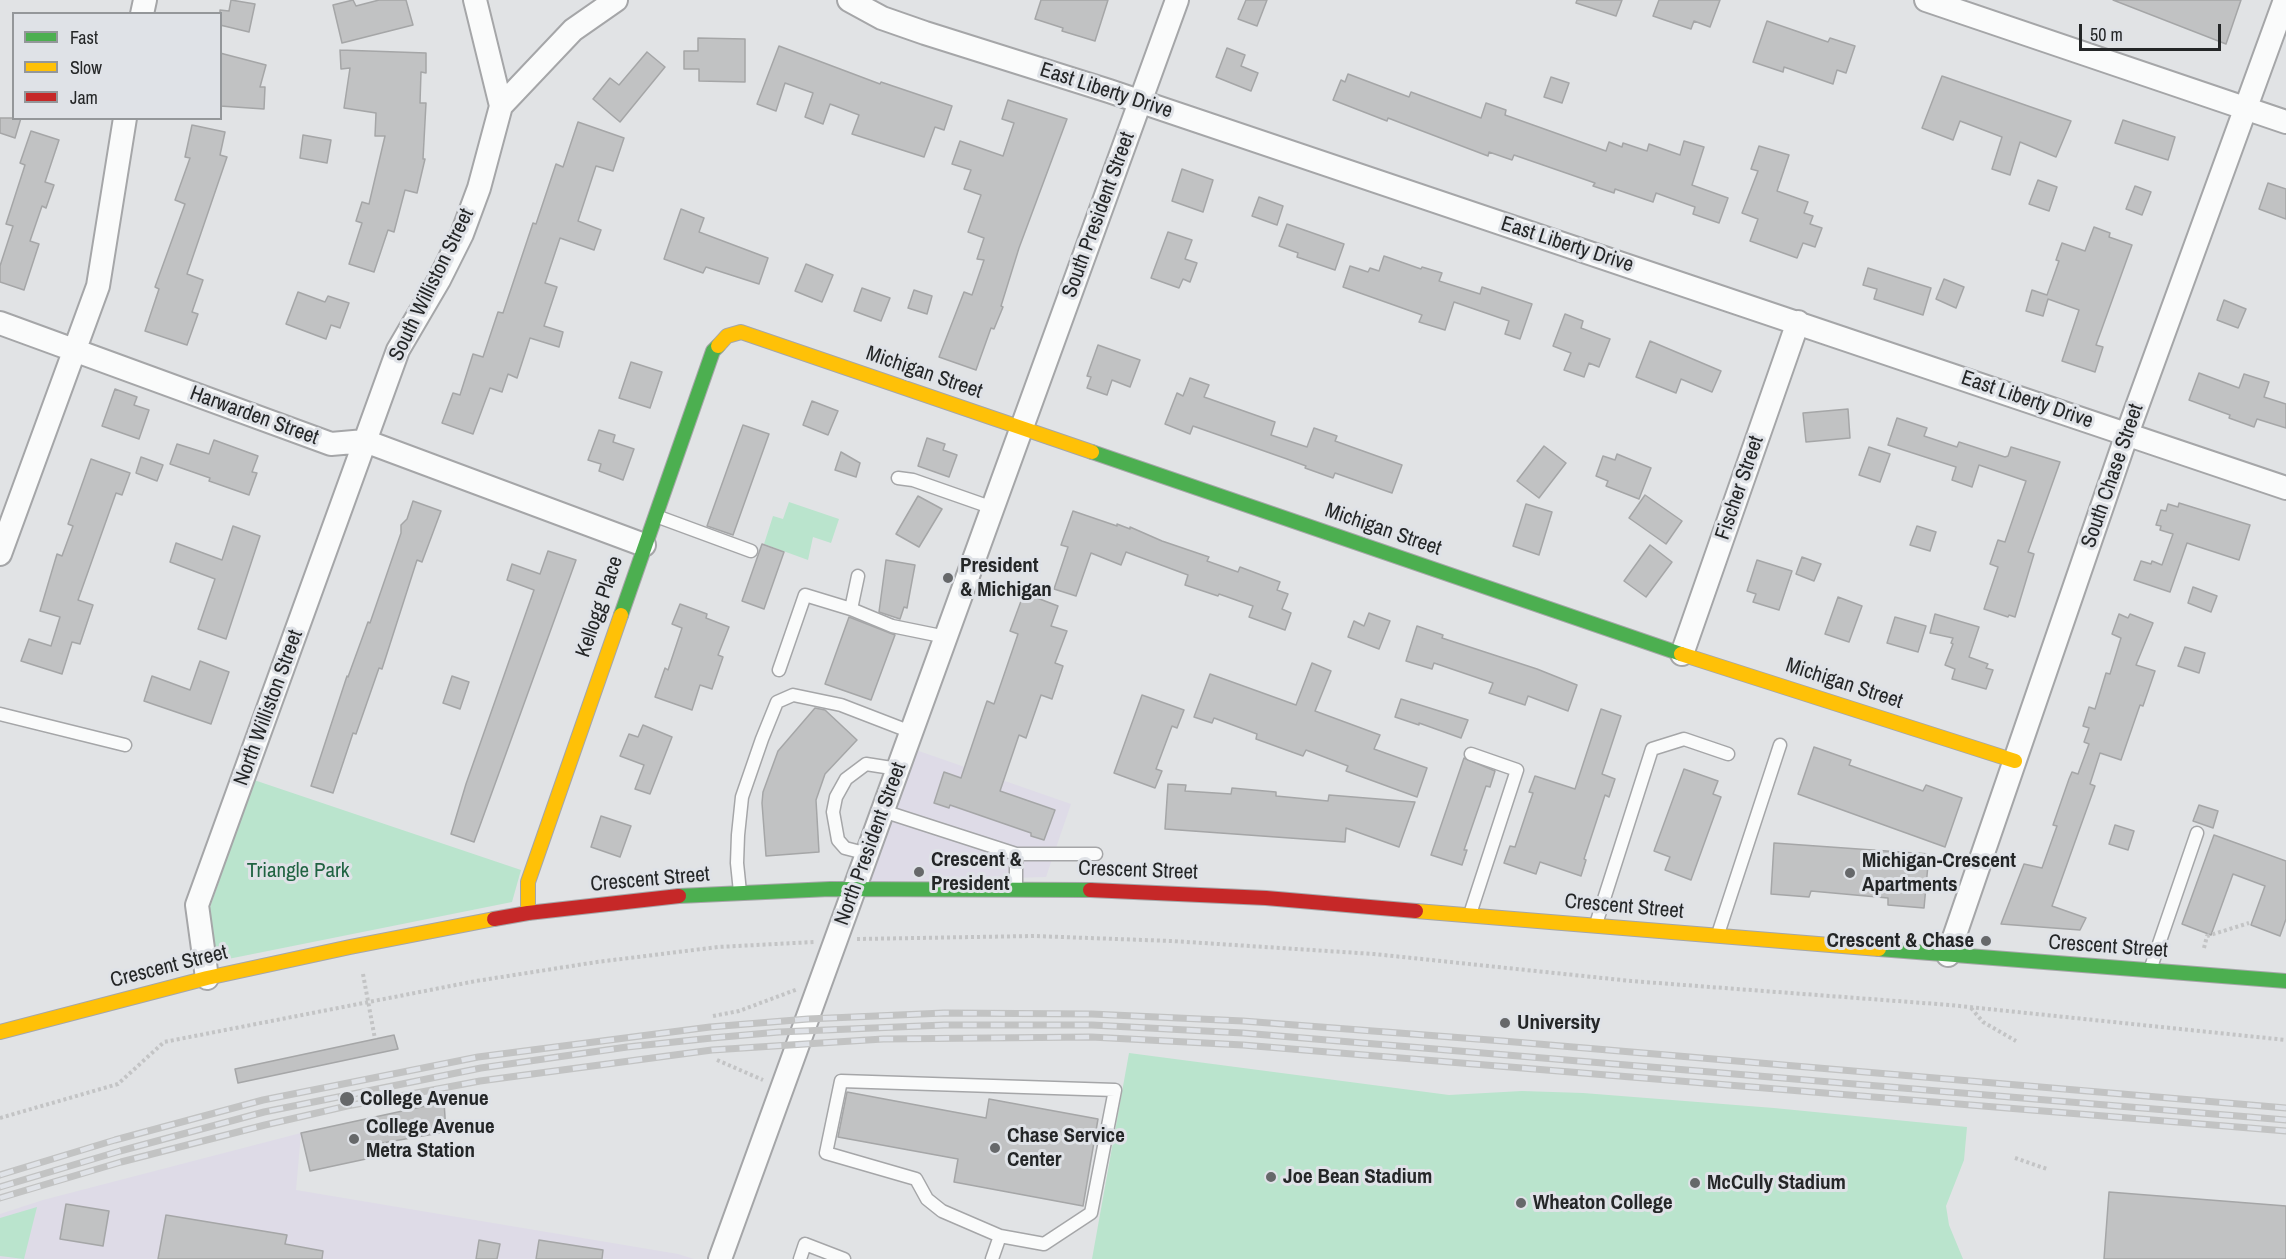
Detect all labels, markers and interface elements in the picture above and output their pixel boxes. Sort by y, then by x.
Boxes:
legend [12,12,222,120]
scale bar [2082,12,2224,50]
text: 50 m [2090,22,2123,47]
text: Fast [70,25,98,50]
text: Slow [70,55,102,80]
street label: East Liberty Drive [1037,58,1175,124]
text: Jam [70,85,98,110]
street label: South President Street [1057,129,1141,301]
street label: South Williston Street [384,205,480,365]
street label: East Liberty Drive [1498,212,1636,278]
street label: Michigan Street [862,341,986,405]
street label: East Liberty Drive [1958,366,2096,434]
street label: Harwarden Street [186,381,322,451]
street label: South Chase Street [2077,401,2149,551]
street label: Fischer Street [1710,433,1770,543]
street label: Michigan Street [1321,498,1445,562]
street label: Kellogg Place [571,553,629,661]
place label: President & Michigan [960,553,1052,603]
marker: President & Michigan [941,571,955,585]
street label: North Williston Street [229,627,309,789]
street label: Michigan Street [1782,653,1906,715]
street label: North President Street [830,759,912,929]
place label: Crescent & President [931,847,1022,897]
place label: Michigan-Crescent Apartments [1862,848,2016,898]
street label: Crescent Street [1078,856,1198,886]
park label: Triangle Park [247,858,349,884]
street label: Crescent Street [589,862,711,898]
marker: Crescent & President [912,865,926,879]
marker: Michigan-Crescent Apartments [1843,866,1857,880]
street label: Crescent Street [1563,889,1685,925]
place label: Crescent & Chase [1827,928,1974,954]
street label: Crescent Street [2047,930,2169,964]
marker: Crescent & Chase [1979,934,1993,948]
street label: Crescent Street [108,940,230,994]
place label: University [1517,1010,1600,1036]
marker: University [1498,1016,1512,1030]
place label: College Avenue [360,1086,489,1112]
marker: College Avenue [338,1090,356,1108]
place label: College Avenue Metra Station [366,1114,495,1164]
place label: Chase Service Center [1007,1123,1125,1173]
marker: College Avenue Metra Station [347,1132,361,1146]
marker: Chase Service Center [988,1141,1002,1155]
place label: Joe Bean Stadium [1283,1164,1432,1190]
marker: Joe Bean Stadium [1264,1170,1278,1184]
place label: McCully Stadium [1707,1170,1846,1196]
marker: McCully Stadium [1688,1176,1702,1190]
place label: Wheaton College [1533,1190,1673,1216]
marker: Wheaton College [1514,1196,1528,1210]

